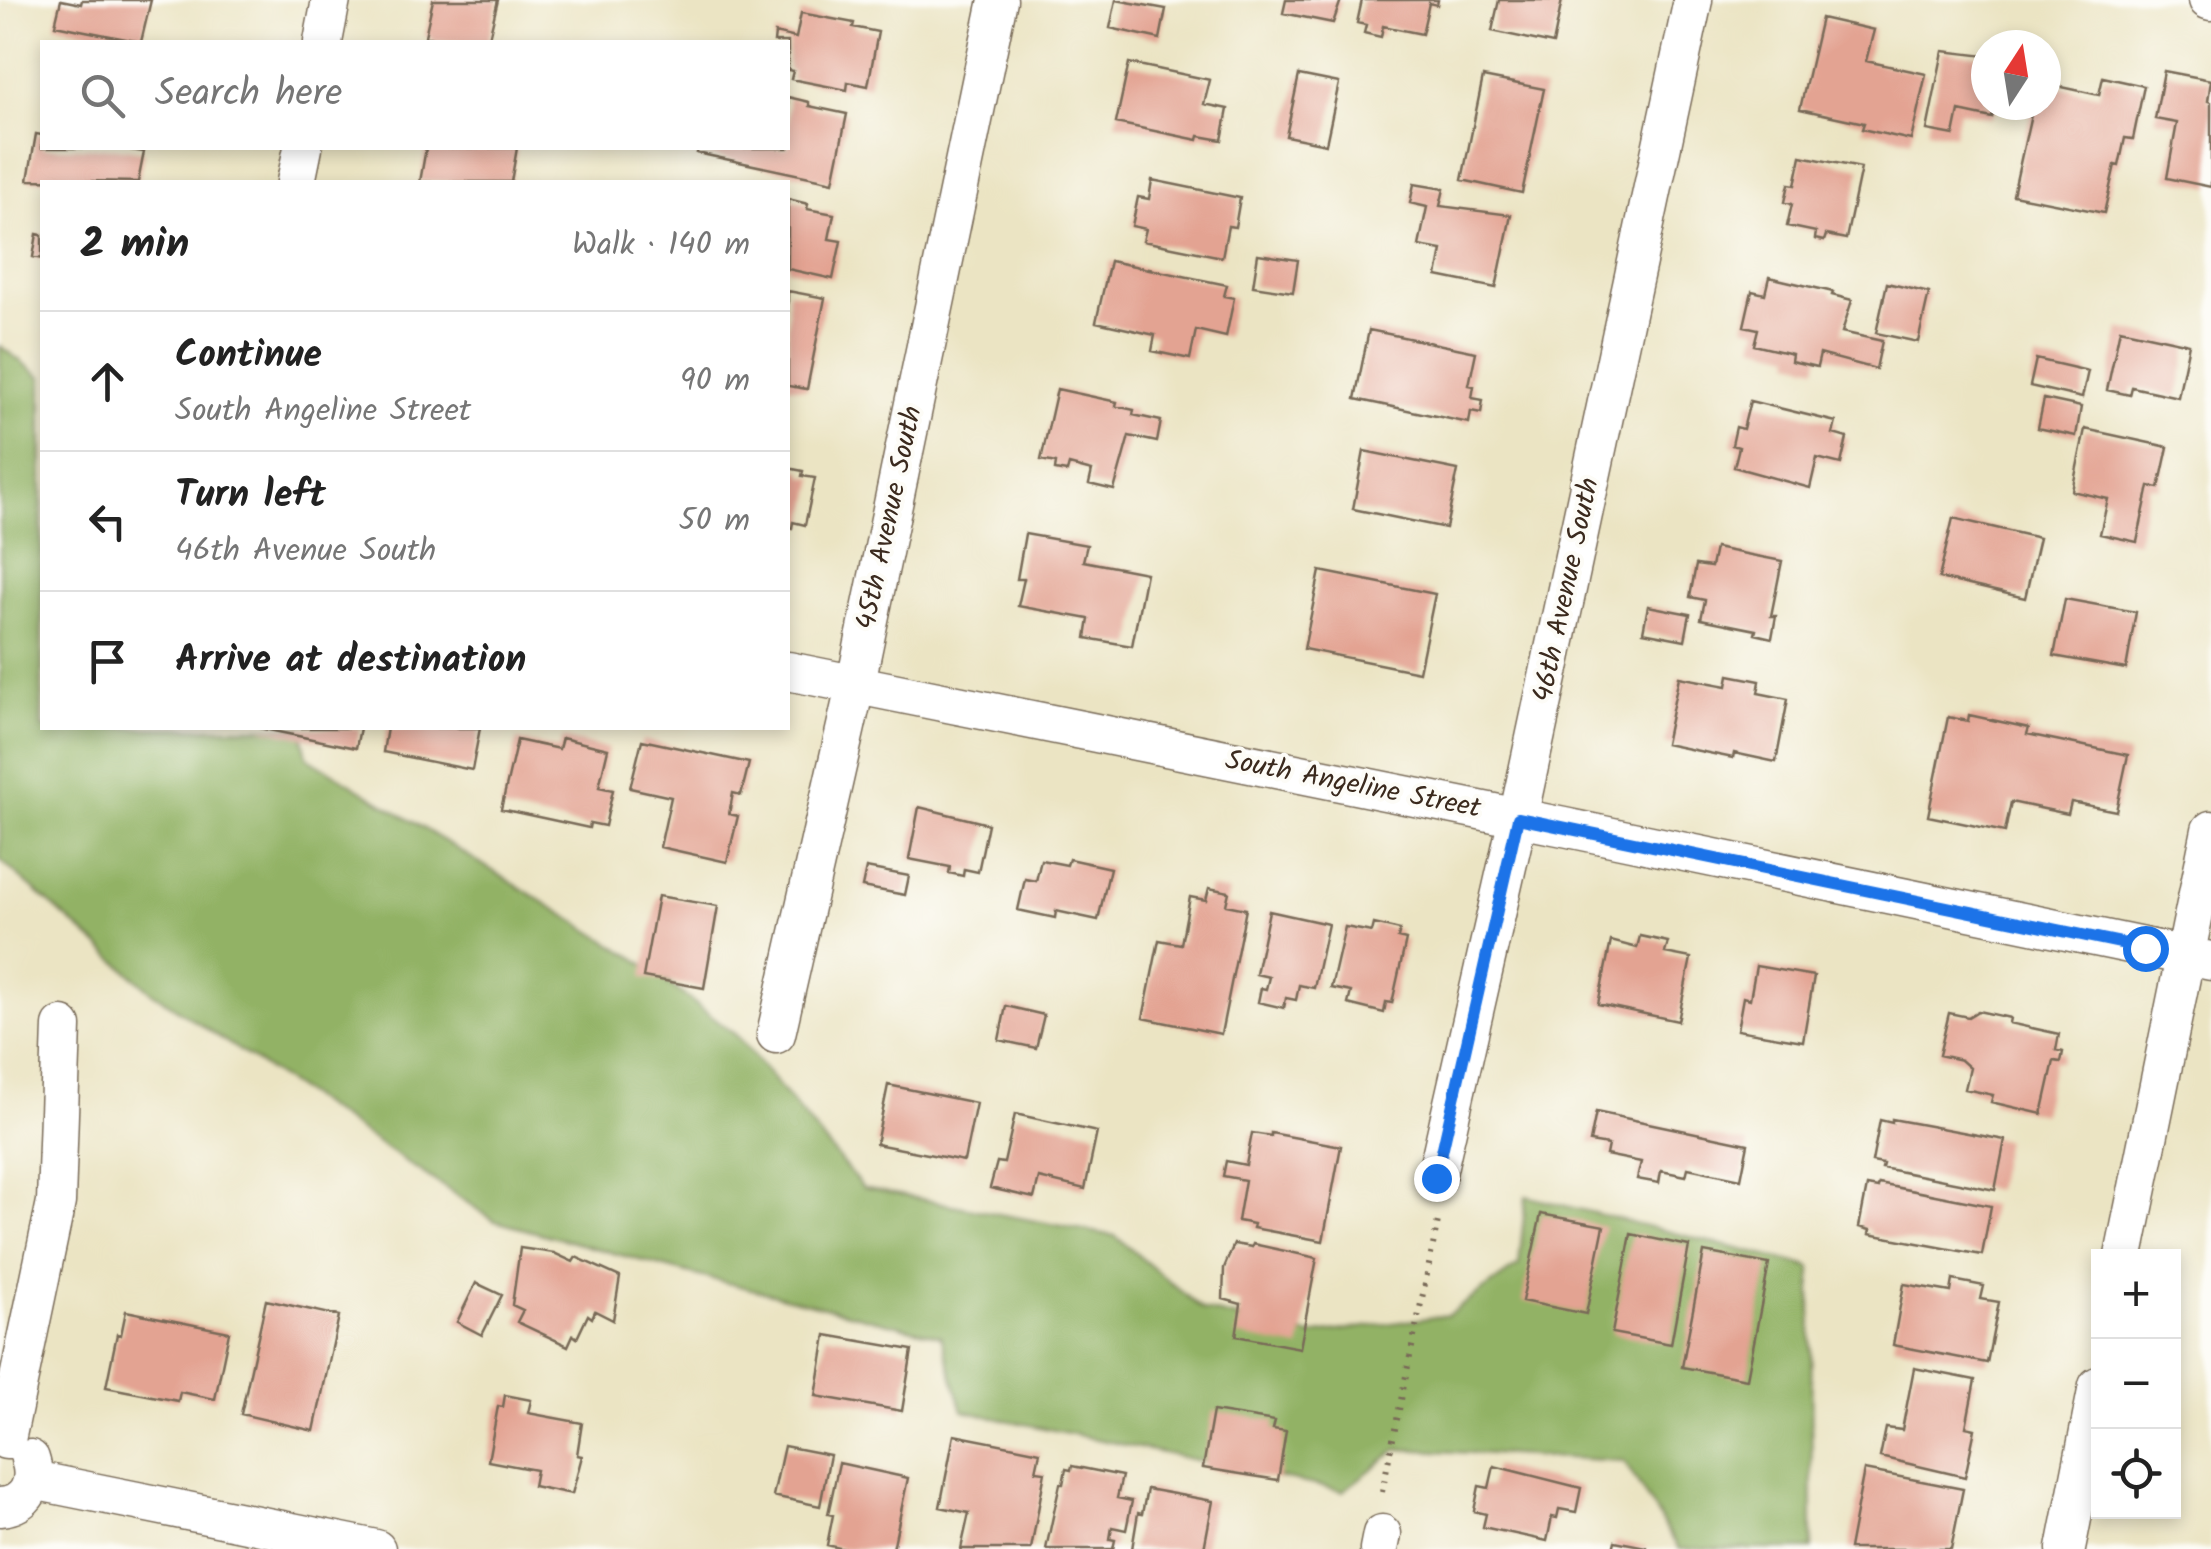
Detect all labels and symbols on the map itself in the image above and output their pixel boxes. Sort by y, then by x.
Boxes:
north arrow [1971,30,2061,120]
street label: 45th Avenue South [844,402,936,634]
street label: 46th Avenue South [1521,474,1613,706]
street label: South Angeline Street [1221,738,1486,832]
route start [2123,926,2169,972]
route end [1414,1156,1460,1202]

